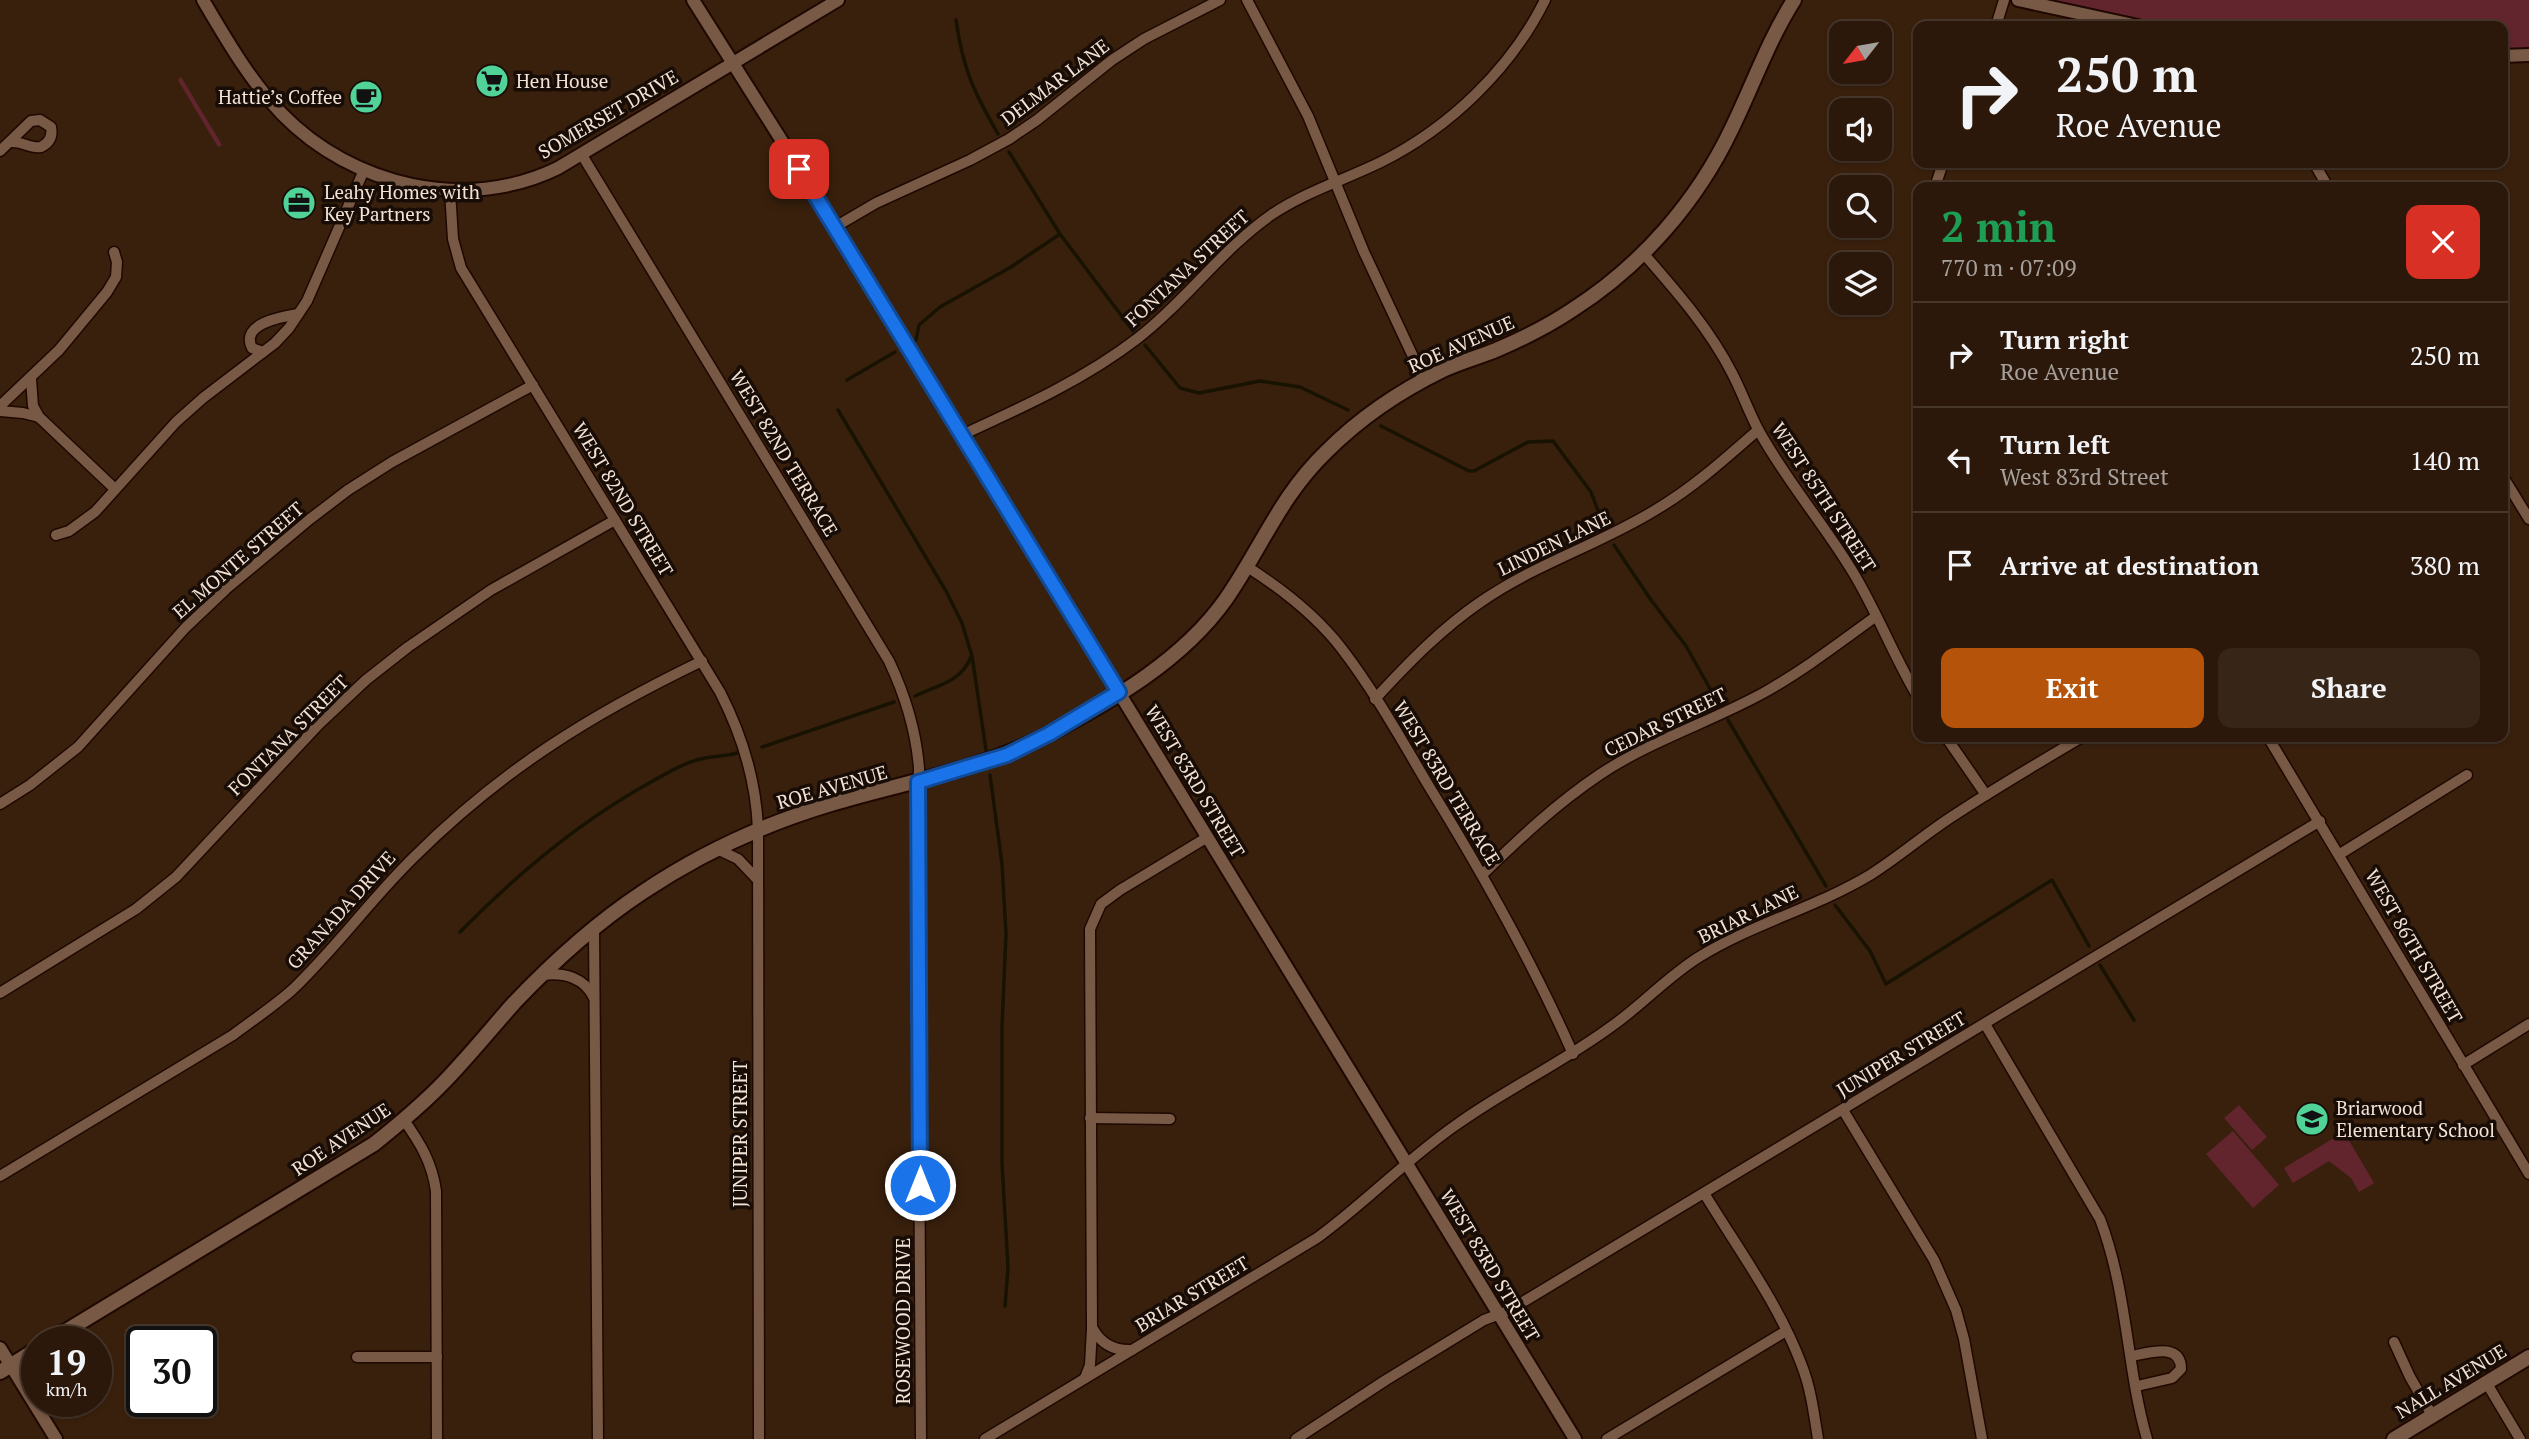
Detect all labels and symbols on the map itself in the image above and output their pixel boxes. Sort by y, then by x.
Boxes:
north arrow [1829,21,1892,84]
street label: DELMAR LANE [995,33,1114,131]
supermarket icon: Hen House [473,62,511,100]
street label: SOMERSET DRIVE [533,63,682,164]
place label: Hen House [516,68,608,93]
cafe icon: Hattie’s Coffee [347,78,385,116]
place label: Hattie’s Coffee [218,84,342,109]
pin [769,139,829,199]
place label: Leahy Homes with Key Partners [324,179,480,226]
office icon: Leahy Homes with Key Partners [280,184,318,222]
street label: FONTANA STREET [1119,204,1254,332]
street label: ROE AVENUE [1404,309,1518,378]
street label: WEST 82ND TERRACE [725,365,844,541]
street label: WEST 82ND STREET [568,417,679,581]
street label: WEST 85TH STREET [1767,417,1882,577]
street label: EL MONTE STREET [167,496,309,623]
street label: LINDEN LANE [1493,504,1614,581]
street label: FONTANA STREET [222,669,353,800]
street label: CEDAR STREET [1599,681,1730,762]
street label: WEST 83RD TERRACE [1388,696,1507,870]
street label: WEST 83RD STREET [1140,700,1251,862]
street label: ROE AVENUE [774,759,890,814]
street label: GRANADA DRIVE [281,845,400,974]
street label: WEST 86TH STREET [2360,864,2469,1027]
street label: BRIAR LANE [1694,879,1802,949]
street label: JUNIPER STREET [1831,1005,1970,1102]
street label: JUNIPER STREET [727,1060,752,1207]
place label: Briarwood Elementary School [2336,1095,2495,1142]
street label: ROE AVENUE [287,1096,395,1181]
school or university icon: Briarwood Elementary School [2293,1100,2331,1138]
position arrow [883,1148,957,1222]
street label: WEST 83RD STREET [1435,1184,1546,1346]
street label: ROSEWOOD DRIVE [890,1238,915,1404]
street label: BRIAR STREET [1130,1250,1253,1337]
speed limit sign: 30 [126,1326,217,1417]
street label: NALL AVENUE [2391,1338,2511,1423]

